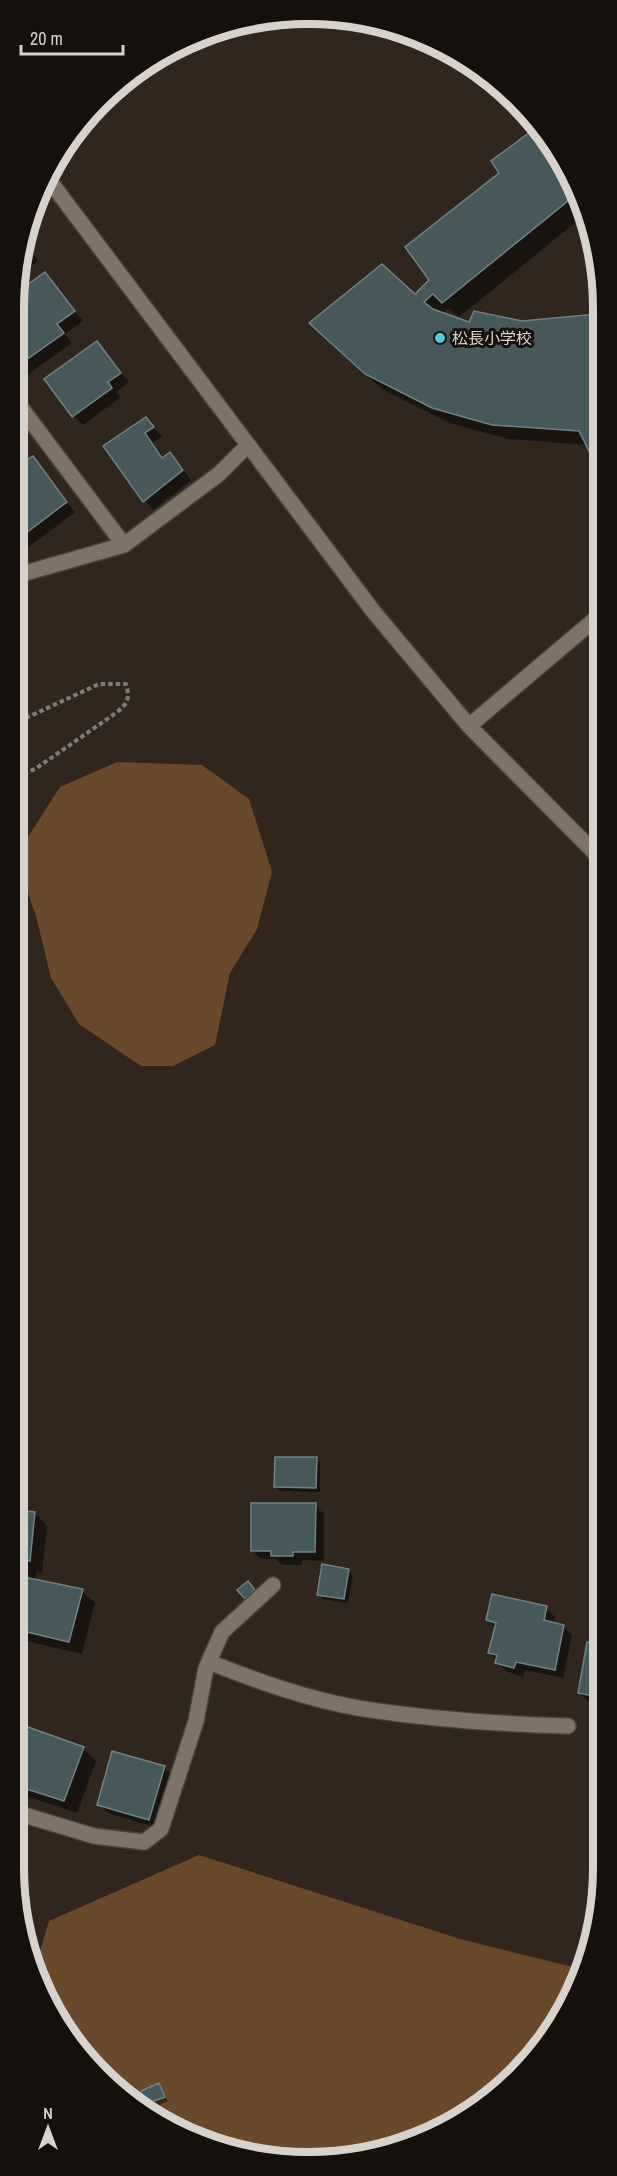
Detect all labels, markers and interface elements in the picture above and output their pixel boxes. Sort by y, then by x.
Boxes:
scale bar [21,18,123,56]
text: 20 m [30,26,63,51]
place label: 松長小学校 [452,327,532,349]
marker: 松長小学校 [433,331,447,345]
north arrow [18,2098,78,2158]
text: N [43,2102,53,2124]

